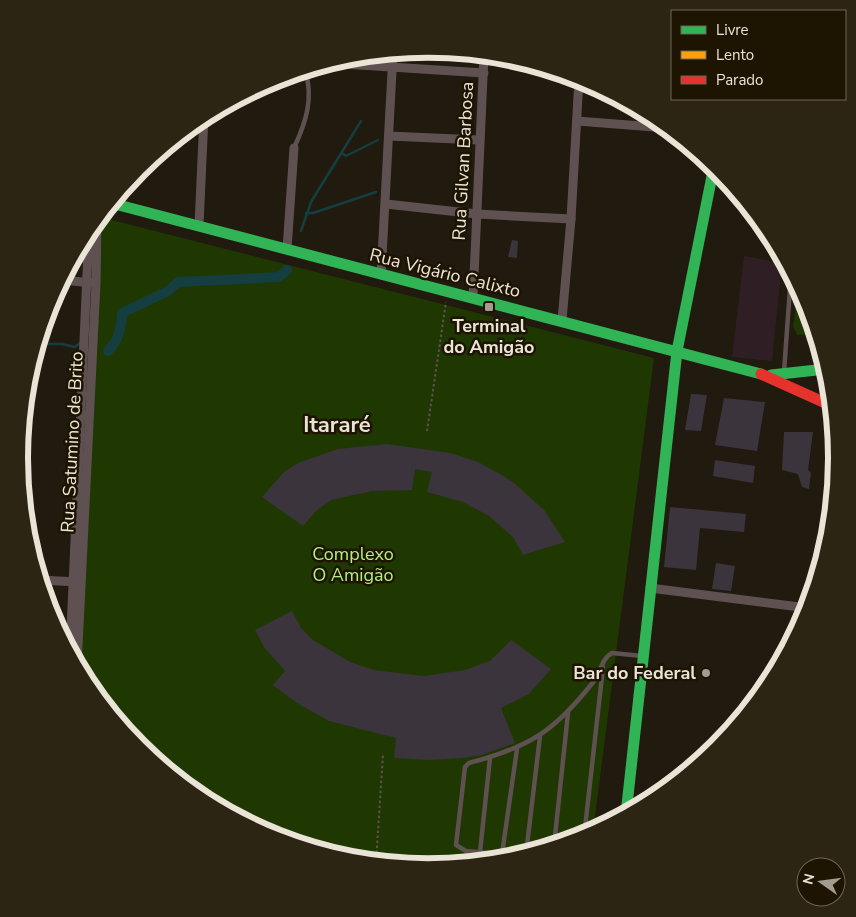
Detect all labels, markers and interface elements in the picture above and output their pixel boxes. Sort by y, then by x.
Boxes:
legend [671,10,846,100]
text: Livre [716,20,749,40]
text: Lento [716,45,754,65]
text: Parado [716,70,763,90]
street label: Rua Gilvan Barbosa [447,81,479,241]
street label: Rua Vigário Calixto [367,243,523,303]
marker: Terminal do Amigão [483,301,495,313]
place label: Terminal do Amigão [444,314,534,359]
street label: Rua Satumino de Brito [55,351,89,533]
district label: Itararé [303,410,371,440]
park label: Complexo O Amigão [312,542,394,587]
place label: Bar do Federal [573,661,696,685]
marker: Bar do Federal [700,667,712,679]
north arrow [796,857,846,907]
text: N [798,872,819,886]

